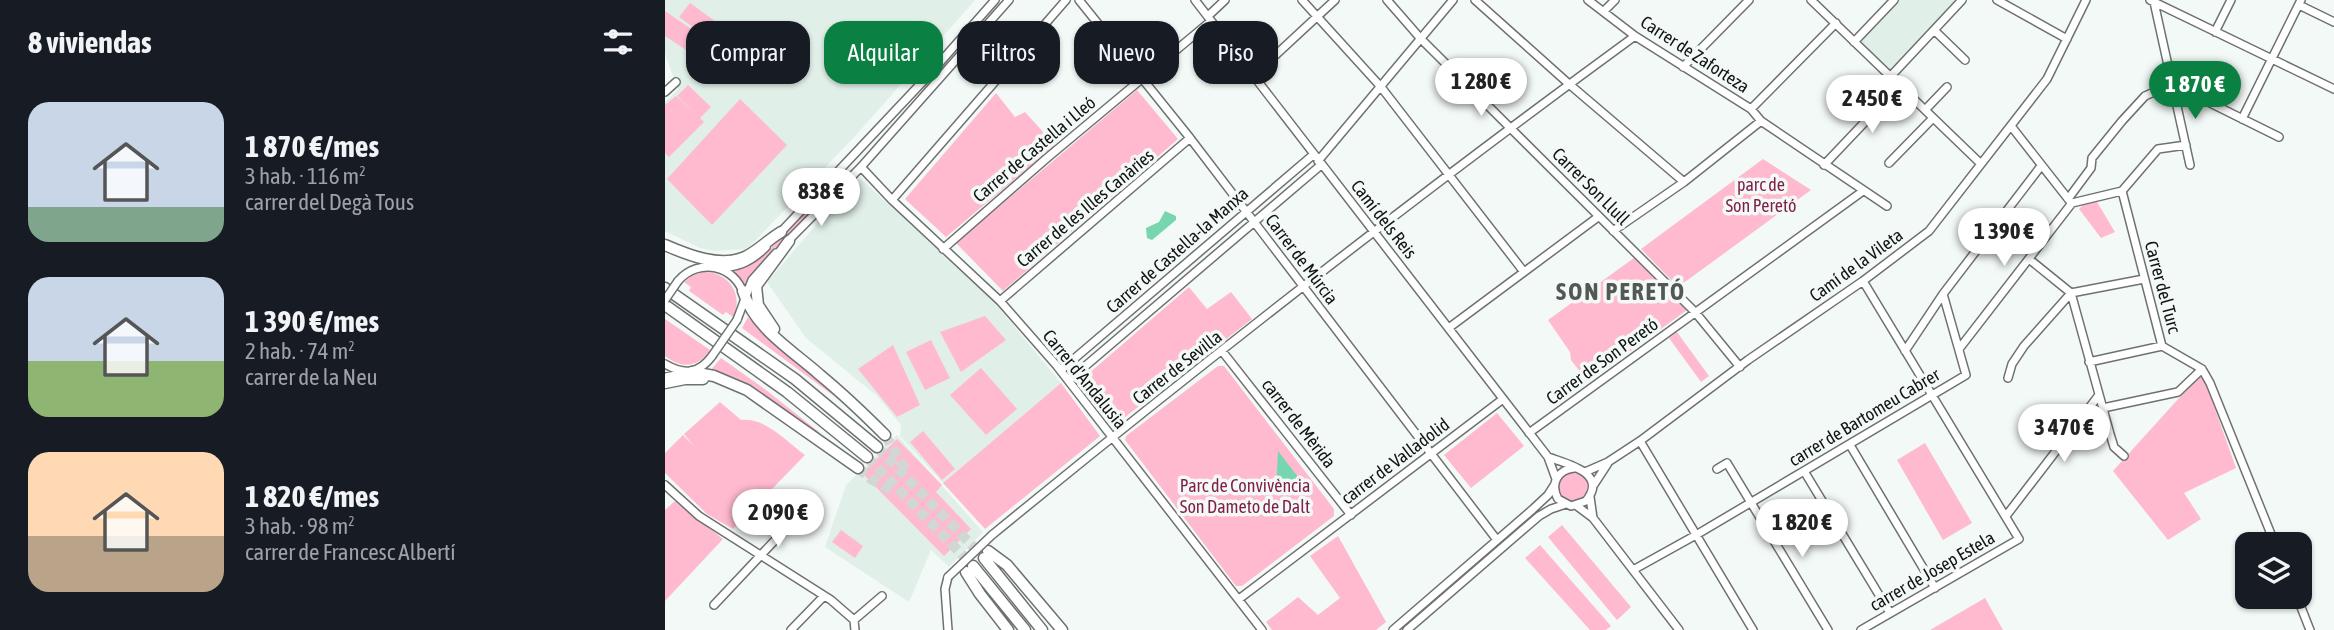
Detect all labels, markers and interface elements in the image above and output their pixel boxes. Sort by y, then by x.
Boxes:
street label: Carrer de Zaforteza [1637,11,1753,97]
chip: Comprar [686,21,810,84]
chip: Alquilar [824,21,943,84]
chip: Filtros [957,21,1060,84]
chip: Nuevo [1074,21,1179,84]
chip: Piso [1193,21,1278,84]
icon: filters [599,23,637,61]
text: 8 viviendas [28,25,152,59]
pin: 1 280 € [1416,58,1546,118]
pin: 1 870 € [2130,61,2260,121]
text: 1 280 € [1451,68,1511,94]
text: 1 870 € [2165,71,2225,97]
pin: 2 450 € [1807,76,1937,135]
text: 2 450 € [1842,85,1902,111]
street label: Carrer de Castella i Lleó [969,92,1099,206]
text: 1 870 €/mes [245,129,379,163]
icon: home [84,130,168,214]
street label: Carrer Son Llull [1548,143,1634,229]
street label: Carrer de les Illes Canàries [1012,145,1158,271]
text: 3 hab. · 116 m² [245,163,366,189]
pin: 838 € [772,168,870,228]
park label: parc de Son Peretó [1726,174,1796,216]
street label: Camí dels Reis [1347,175,1421,263]
text: 838 € [798,178,844,204]
street label: Carrer de Castella-la Manxa [1102,183,1252,317]
text: carrer del Degà Tous [245,189,414,215]
pin: 1 390 € [1939,208,2069,268]
street label: Carrer de Múrcia [1261,210,1343,308]
text: 1 390 € [1974,218,2034,244]
street label: Camí de la Vileta [1805,224,1907,306]
street label: Carrer del Turc [2141,239,2185,336]
district label: SON PERETÓ [1556,278,1686,305]
text: 1 390 €/mes [245,304,379,338]
icon: home [84,305,168,389]
street label: Carrer de Son Peretó [1542,313,1662,409]
street label: Carrer d'Andalusia [1039,325,1131,433]
street label: Carrer de Sevilla [1128,326,1226,408]
text: 2 hab. · 74 m² [245,338,355,364]
street label: carrer de Bartomeu Cabrer [1785,363,1944,470]
text: carrer de la Neu [245,364,378,390]
street label: carrer de Mèrida [1258,374,1340,472]
pin: 3 470 € [1999,405,2129,464]
street label: carrer de Valladolid [1337,414,1453,508]
text: 3 470 € [2034,414,2094,440]
park label: Parc de Convivència Son Dameto de Dalt [1180,475,1310,517]
text: 1 820 €/mes [245,479,379,513]
icon: home [84,480,168,564]
pin: 2 090 € [713,490,843,549]
text: 2 090 € [748,499,808,525]
pin: 1 820 € [1737,500,1867,559]
text: 1 820 € [1772,509,1832,535]
text: 3 hab. · 98 m² [245,513,355,539]
street label: carrer de Josep Estela [1866,527,1998,615]
map controls [2235,532,2312,609]
button: layers [2235,532,2312,609]
text: carrer de Francesc Albertí [245,539,456,565]

